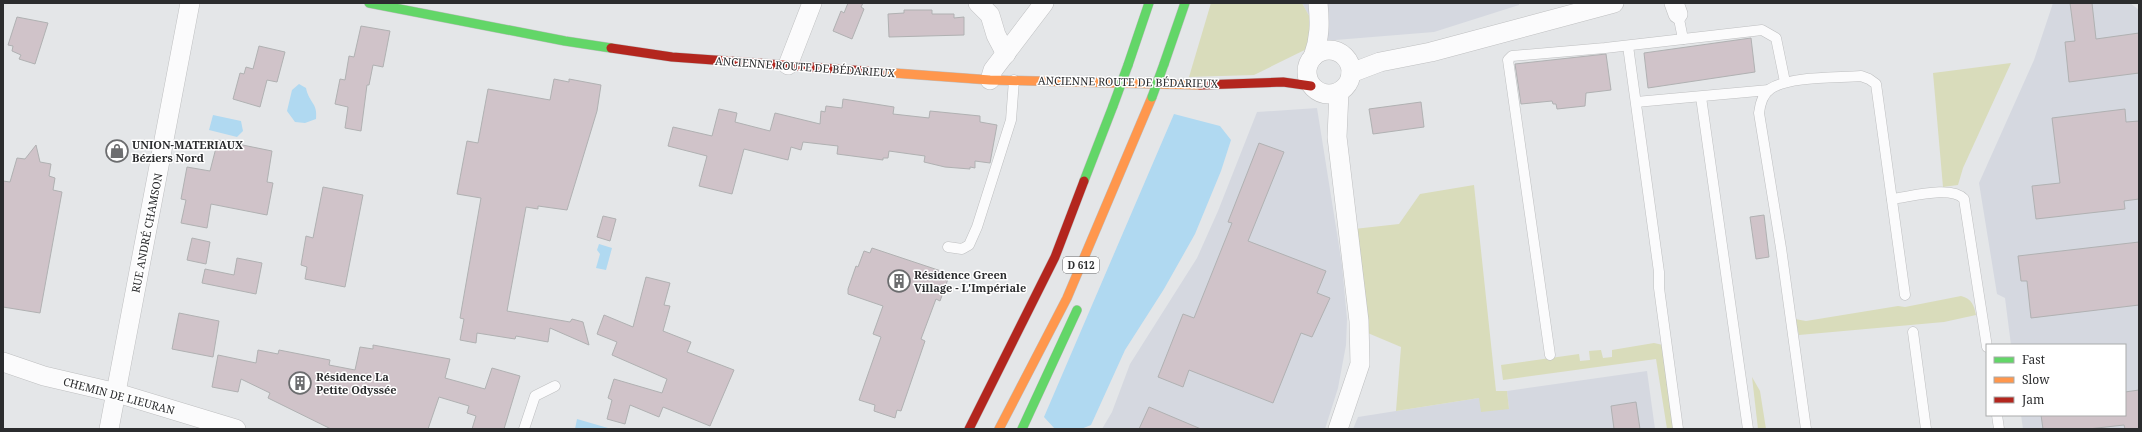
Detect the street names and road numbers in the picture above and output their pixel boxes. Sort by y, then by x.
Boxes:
street label: ANCIENNE ROUTE DE BÉDARIEUX [715,53,896,80]
street label: ANCIENNE ROUTE DE BÉDARIEUX [1038,72,1219,91]
street label: RUE ANDRÉ CHAMSON [128,171,166,294]
road number: D 612 [1063,257,1099,273]
street label: CHEMIN DE LIEURAN [62,373,177,418]

